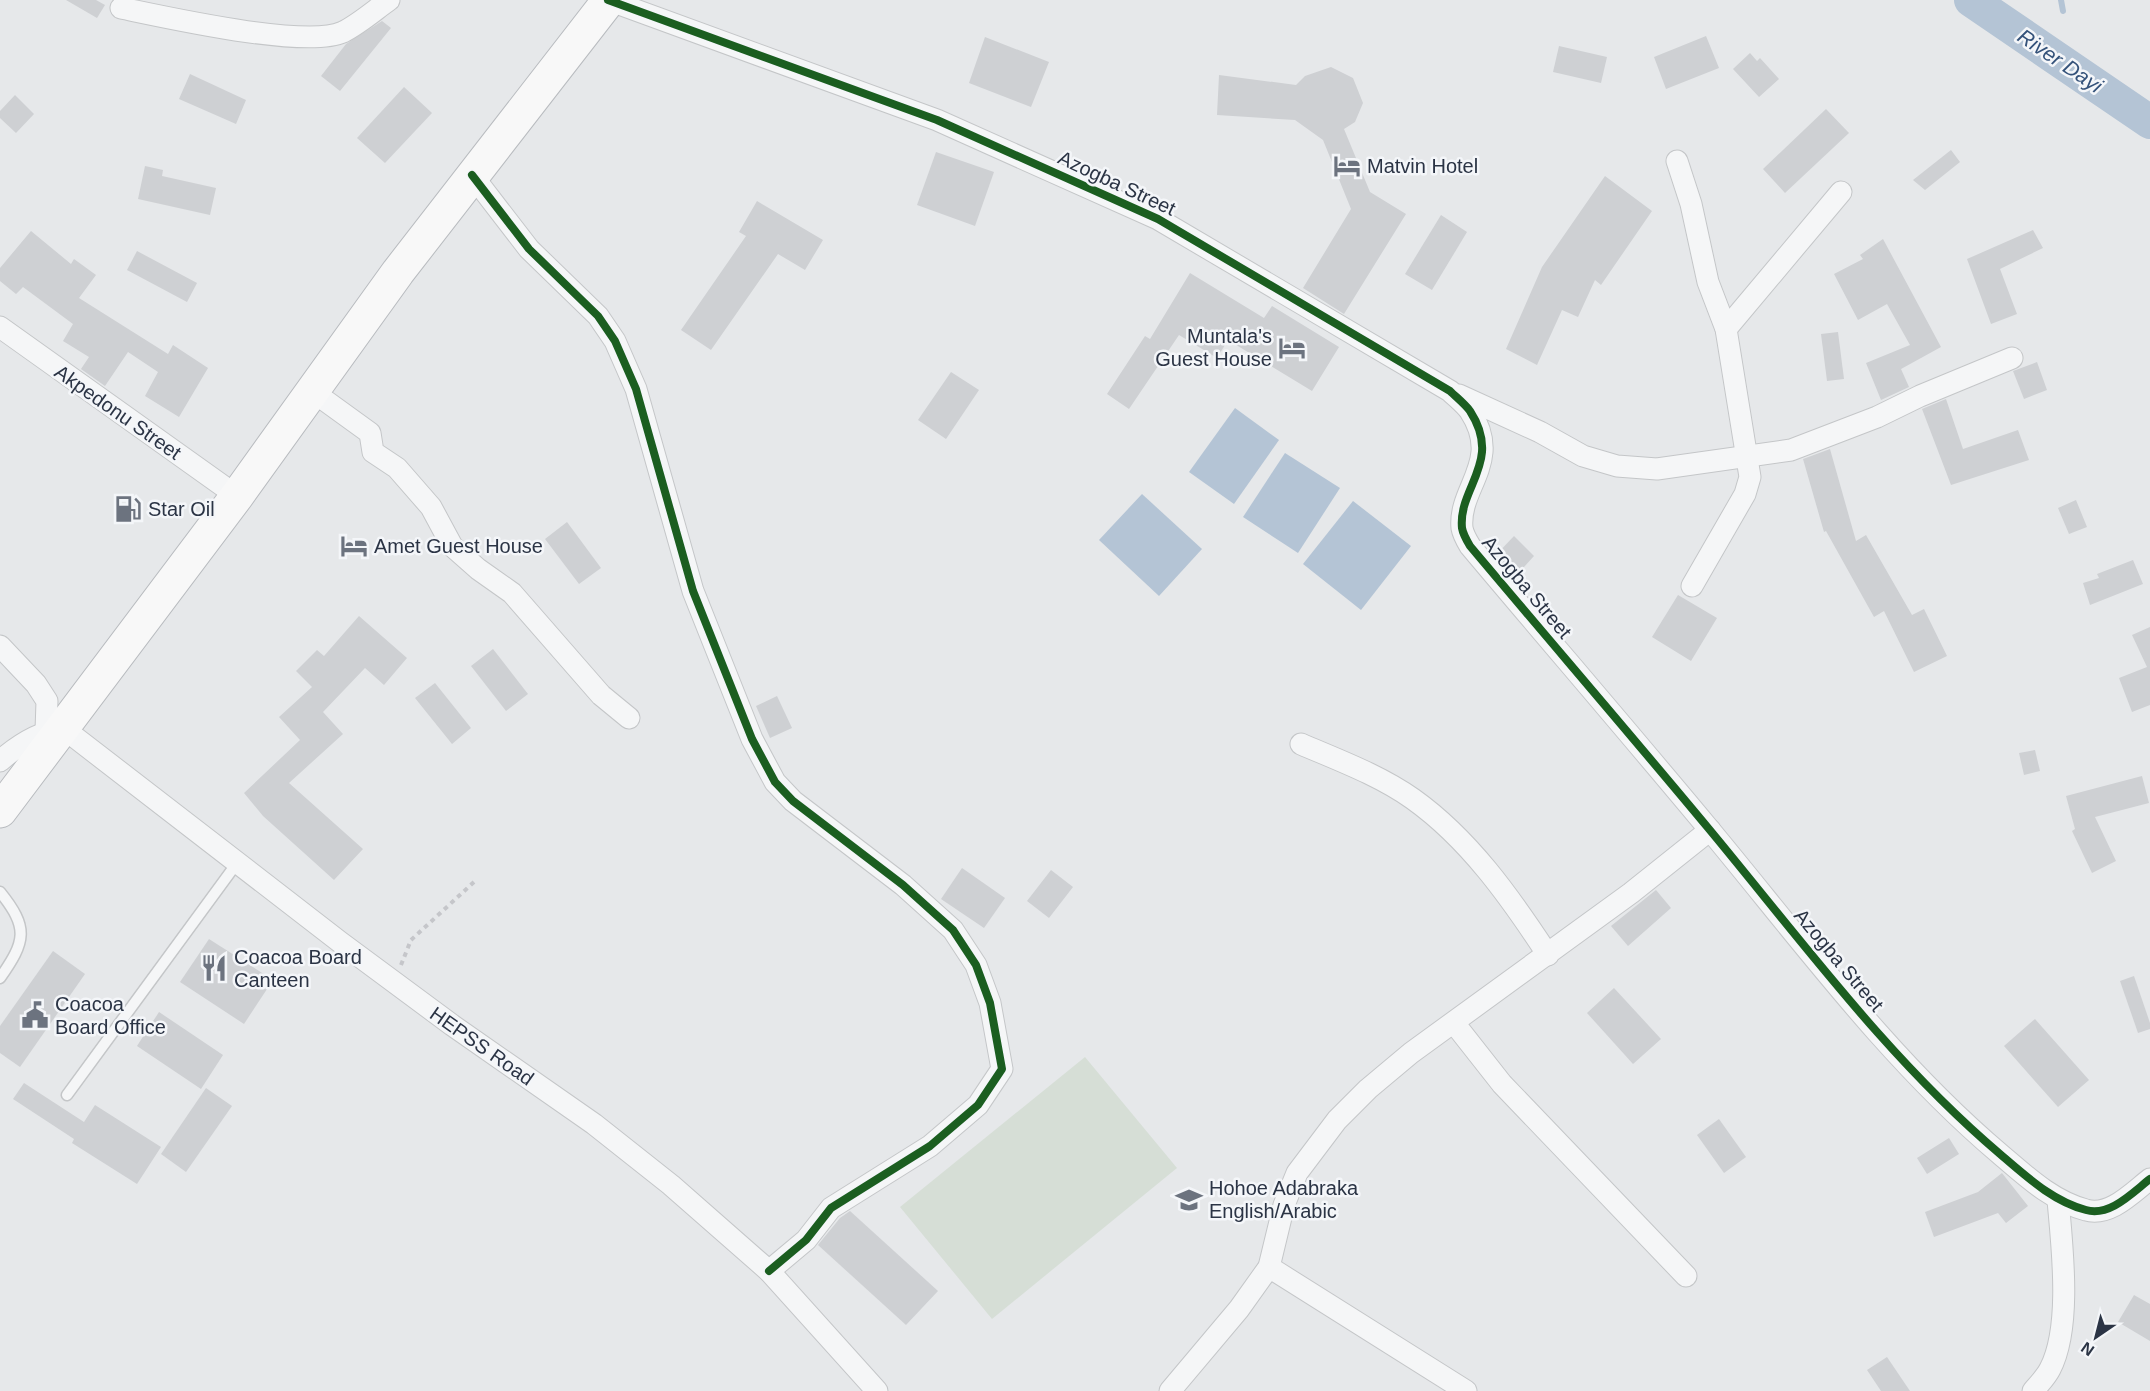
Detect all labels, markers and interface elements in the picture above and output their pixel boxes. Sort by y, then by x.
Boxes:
water label: River Dayi [2014,24,2108,98]
street label: Azogba Street [1055,146,1179,220]
hotel icon: Matvin Hotel [1332,151,1362,181]
place label: Matvin Hotel [1367,155,1478,177]
place label: Muntala's Guest House [1155,325,1272,370]
hotel icon: Muntala's Guest House [1277,333,1307,363]
street label: Akpedonu Street [51,360,186,464]
fuel station icon: Star Oil [113,494,143,524]
place label: Star Oil [148,498,215,520]
hotel icon: Amet Guest House [339,531,369,561]
street label: Azogba Street [1478,531,1576,643]
place label: Amet Guest House [374,535,543,557]
street label: Azogba Street [1790,904,1888,1016]
place label: Coacoa Board Canteen [234,946,362,991]
restaurant icon: Coacoa Board Canteen [199,953,229,983]
place label: Coacoa Board Office [55,993,166,1038]
public building icon: Coacoa Board Office [20,1000,50,1030]
street label: HEPSS Road [426,1002,538,1090]
place label: Hohoe Adabraka English/Arabic [1209,1177,1359,1222]
school or university icon: Hohoe Adabraka English/Arabic [1174,1185,1204,1215]
north arrow [2066,1307,2126,1367]
text: N [2078,1339,2097,1359]

